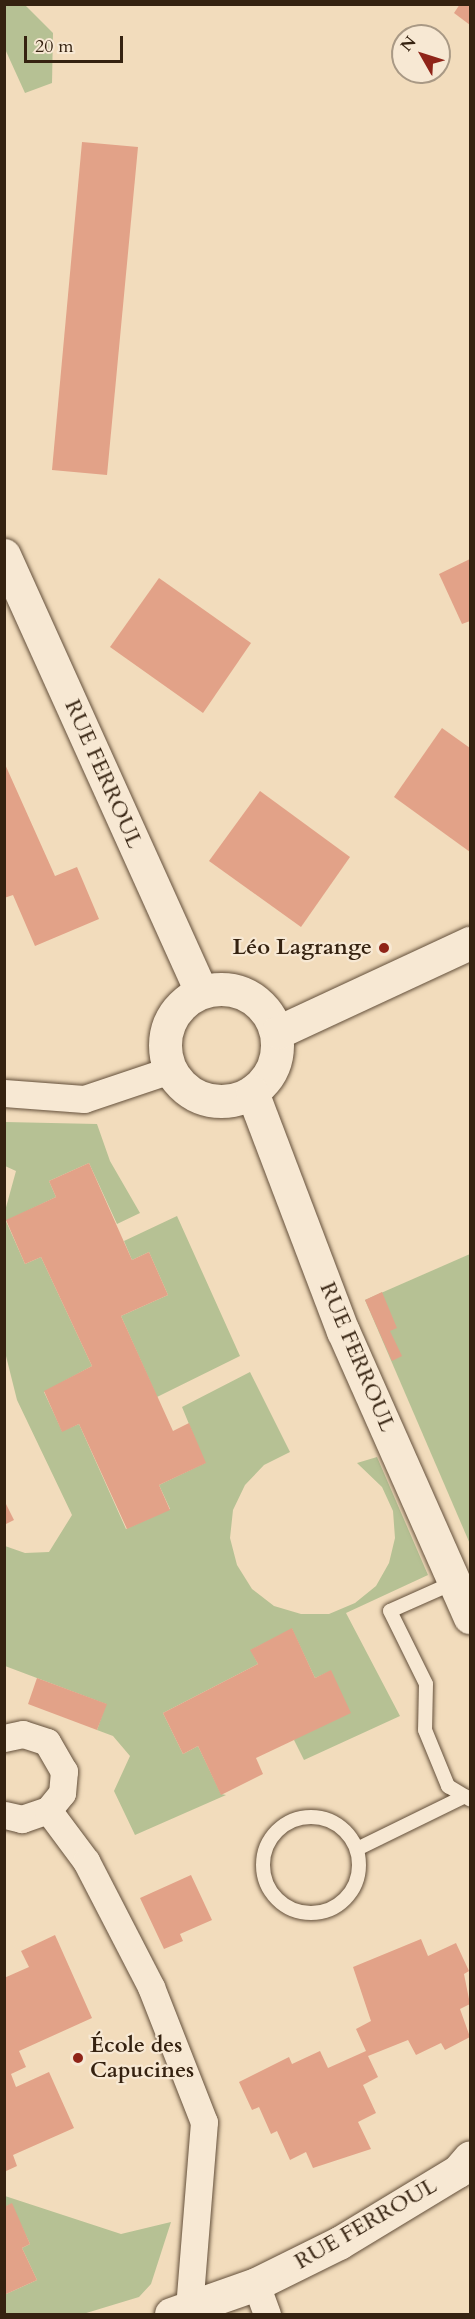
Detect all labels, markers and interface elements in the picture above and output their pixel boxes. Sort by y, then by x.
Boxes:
scale bar [27,24,126,62]
north arrow [391,24,451,84]
text: N [396,32,421,56]
text: 20 m [35,34,74,59]
street label: RUE FERROUL [58,696,148,852]
place label: Léo Lagrange [232,935,372,961]
marker: Léo Lagrange [377,941,391,955]
street label: RUE FERROUL [314,1278,400,1436]
place label: École des Capucines [90,2032,194,2084]
marker: École des Capucines [71,2051,85,2065]
street label: RUE FERROUL [290,2173,442,2275]

